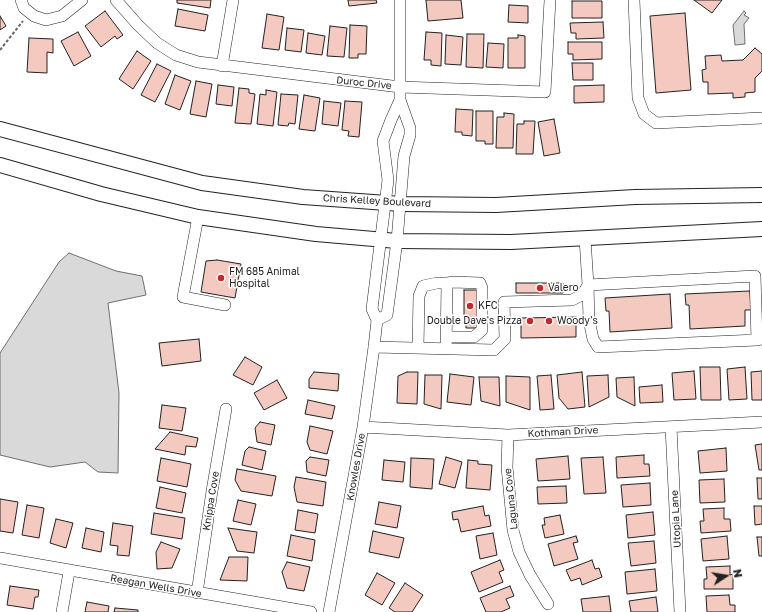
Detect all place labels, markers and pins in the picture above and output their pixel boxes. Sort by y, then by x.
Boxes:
place label: FM 685 Animal Hospital [229,266,300,290]
marker: FM 685 Animal Hospital [216,273,226,283]
place label: Valero [548,282,578,294]
marker: Valero [535,283,545,293]
place label: KFC [478,300,498,312]
marker: KFC [465,301,475,311]
place label: Double Dave's Pizza [427,315,522,327]
place label: Woody's [557,315,598,327]
marker: Double Dave's Pizza [525,316,535,326]
marker: Woody's [544,316,554,326]

